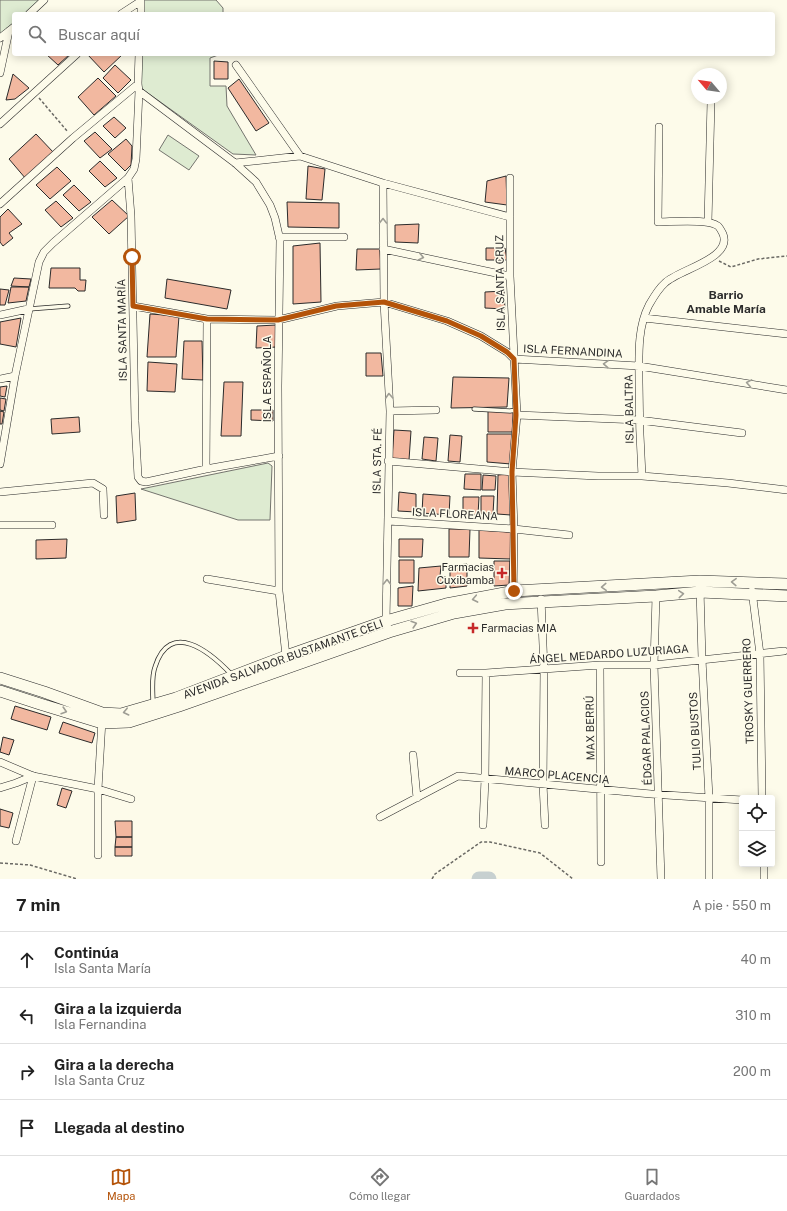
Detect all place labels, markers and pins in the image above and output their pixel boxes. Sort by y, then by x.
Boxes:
place label: Farmacias Cuxibamba [436,561,494,586]
marker: Farmacias Cuxibamba [497,568,507,578]
place label: Farmacias MIA [481,622,557,634]
marker: Farmacias MIA [468,623,478,633]

